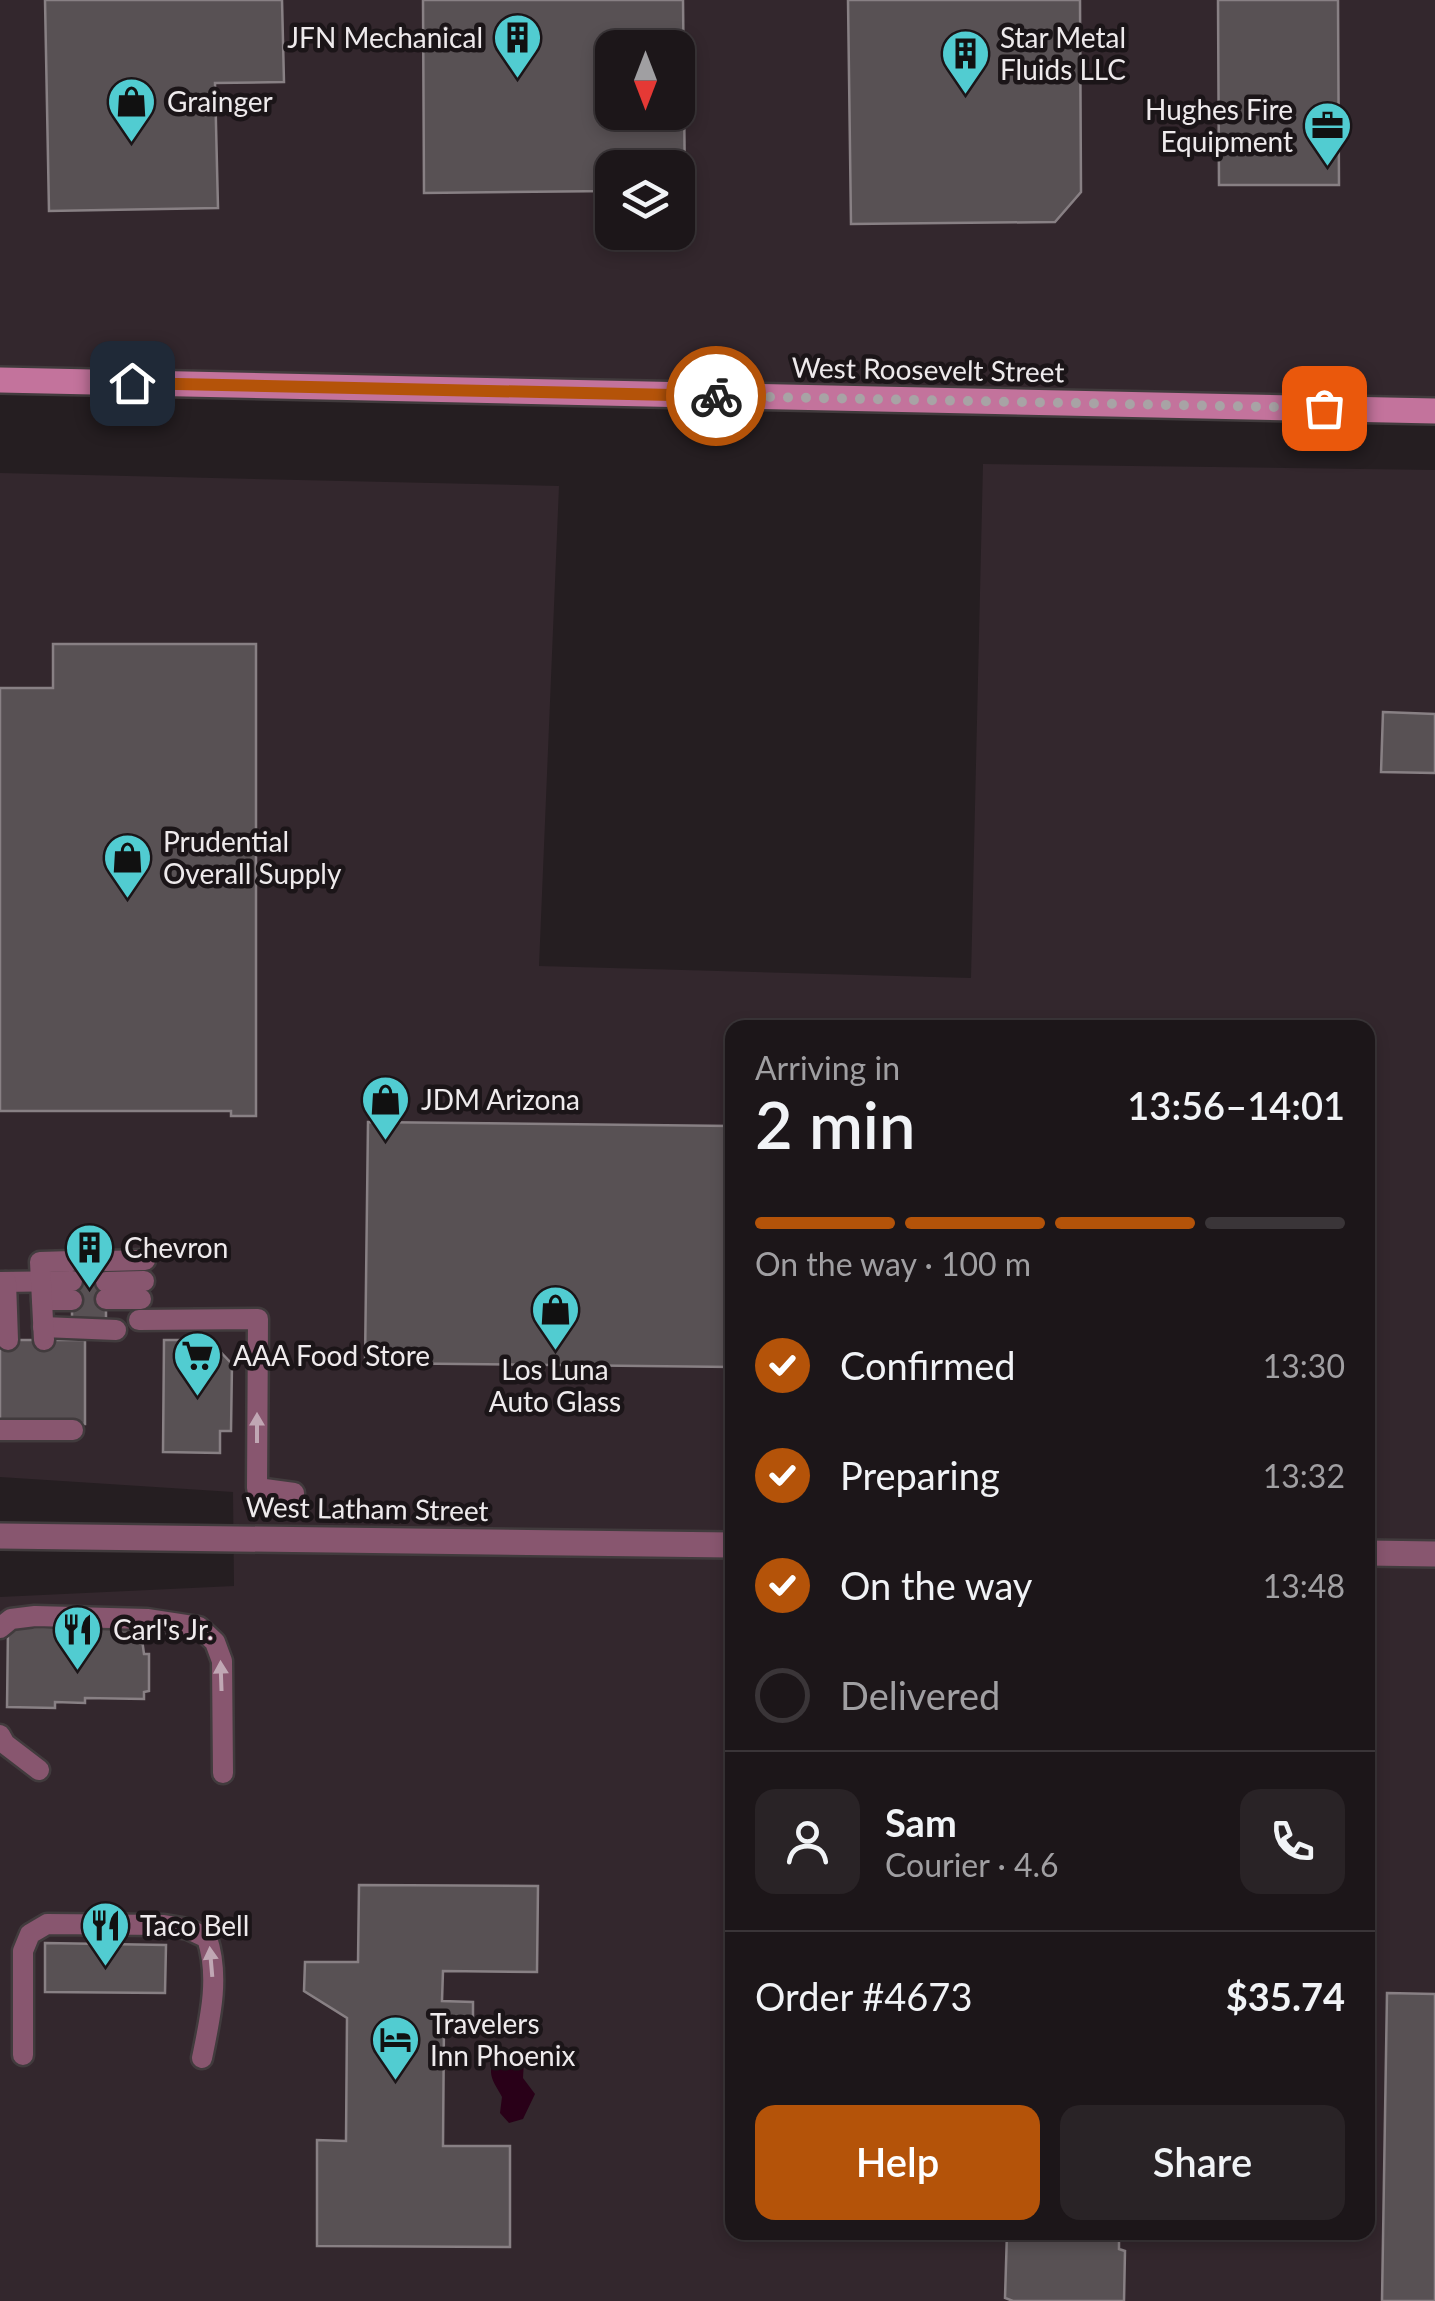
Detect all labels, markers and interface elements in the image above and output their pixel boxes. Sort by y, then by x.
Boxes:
building icon: JFN Mechanical [492,12,544,80]
place label: JFN Mechanical [287,20,483,54]
place label: Star Metal Fluids LLC [1000,20,1126,86]
building icon: Star Metal Fluids LLC [939,28,991,96]
north arrow [595,30,695,130]
map controls [595,30,695,250]
shop icon: Grainger [106,76,158,144]
place label: Grainger [167,84,273,118]
place label: Hughes Fire Equipment [1145,92,1293,158]
office icon: Hughes Fire Equipment [1302,100,1354,168]
button: layers [595,150,695,250]
pin [90,341,175,426]
courier [666,346,766,446]
street label: West Roosevelt Street [791,350,1065,388]
icon: home [105,356,160,411]
pin [1282,366,1367,451]
icon: bike [689,369,744,424]
icon: bag [1297,381,1352,436]
place label: Prudential Overall Supply [163,824,342,890]
shop icon: Prudential Overall Supply [102,832,154,900]
text: Arriving in [755,1048,900,1087]
shop icon: JDM Arizona [360,1074,412,1142]
place label: JDM Arizona [421,1082,580,1116]
text: 13:56–14:01 [1127,1082,1345,1128]
text: 2 min [755,1085,915,1163]
building icon: Chevron [63,1222,115,1290]
place label: Chevron [124,1230,228,1264]
text: On the way · 100 m [755,1244,1031,1283]
shop icon: Los Luna Auto Glass [529,1284,581,1352]
supermarket icon: AAA Food Store [172,1330,224,1398]
place label: AAA Food Store [233,1338,430,1372]
icon: check [755,1338,810,1393]
text: Confirmed [840,1342,1016,1388]
text: 13:30 [1263,1346,1345,1385]
place label: Los Luna Auto Glass [489,1352,621,1418]
one-way arrow [249,1411,265,1443]
icon: check [755,1448,810,1503]
text: Preparing [840,1452,1000,1498]
text: 13:32 [1263,1456,1345,1495]
street label: West Latham Street [245,1489,489,1527]
icon: check [755,1558,810,1613]
text: On the way [840,1562,1032,1608]
text: 13:48 [1263,1566,1345,1605]
restaurant icon: Carl's Jr. [52,1604,104,1672]
place label: Carl's Jr. [113,1612,214,1646]
one-way arrow [213,1659,229,1691]
text: Delivered [840,1672,1000,1718]
button: person [755,1789,860,1894]
button: phone [1240,1789,1345,1894]
text: Sam [885,1799,957,1845]
text: Courier · 4.6 [885,1845,1059,1884]
restaurant icon: Taco Bell [79,1900,131,1968]
place label: Taco Bell [140,1908,249,1942]
one-way arrow [203,1946,219,1977]
text: Order #4673 [755,1973,972,2019]
text: $35.74 [1226,1973,1345,2019]
place label: Travelers Inn Phoenix [430,2006,575,2072]
hotel icon: Travelers Inn Phoenix [369,2014,421,2082]
button: Help [755,2105,1040,2220]
button: Share [1060,2105,1345,2220]

